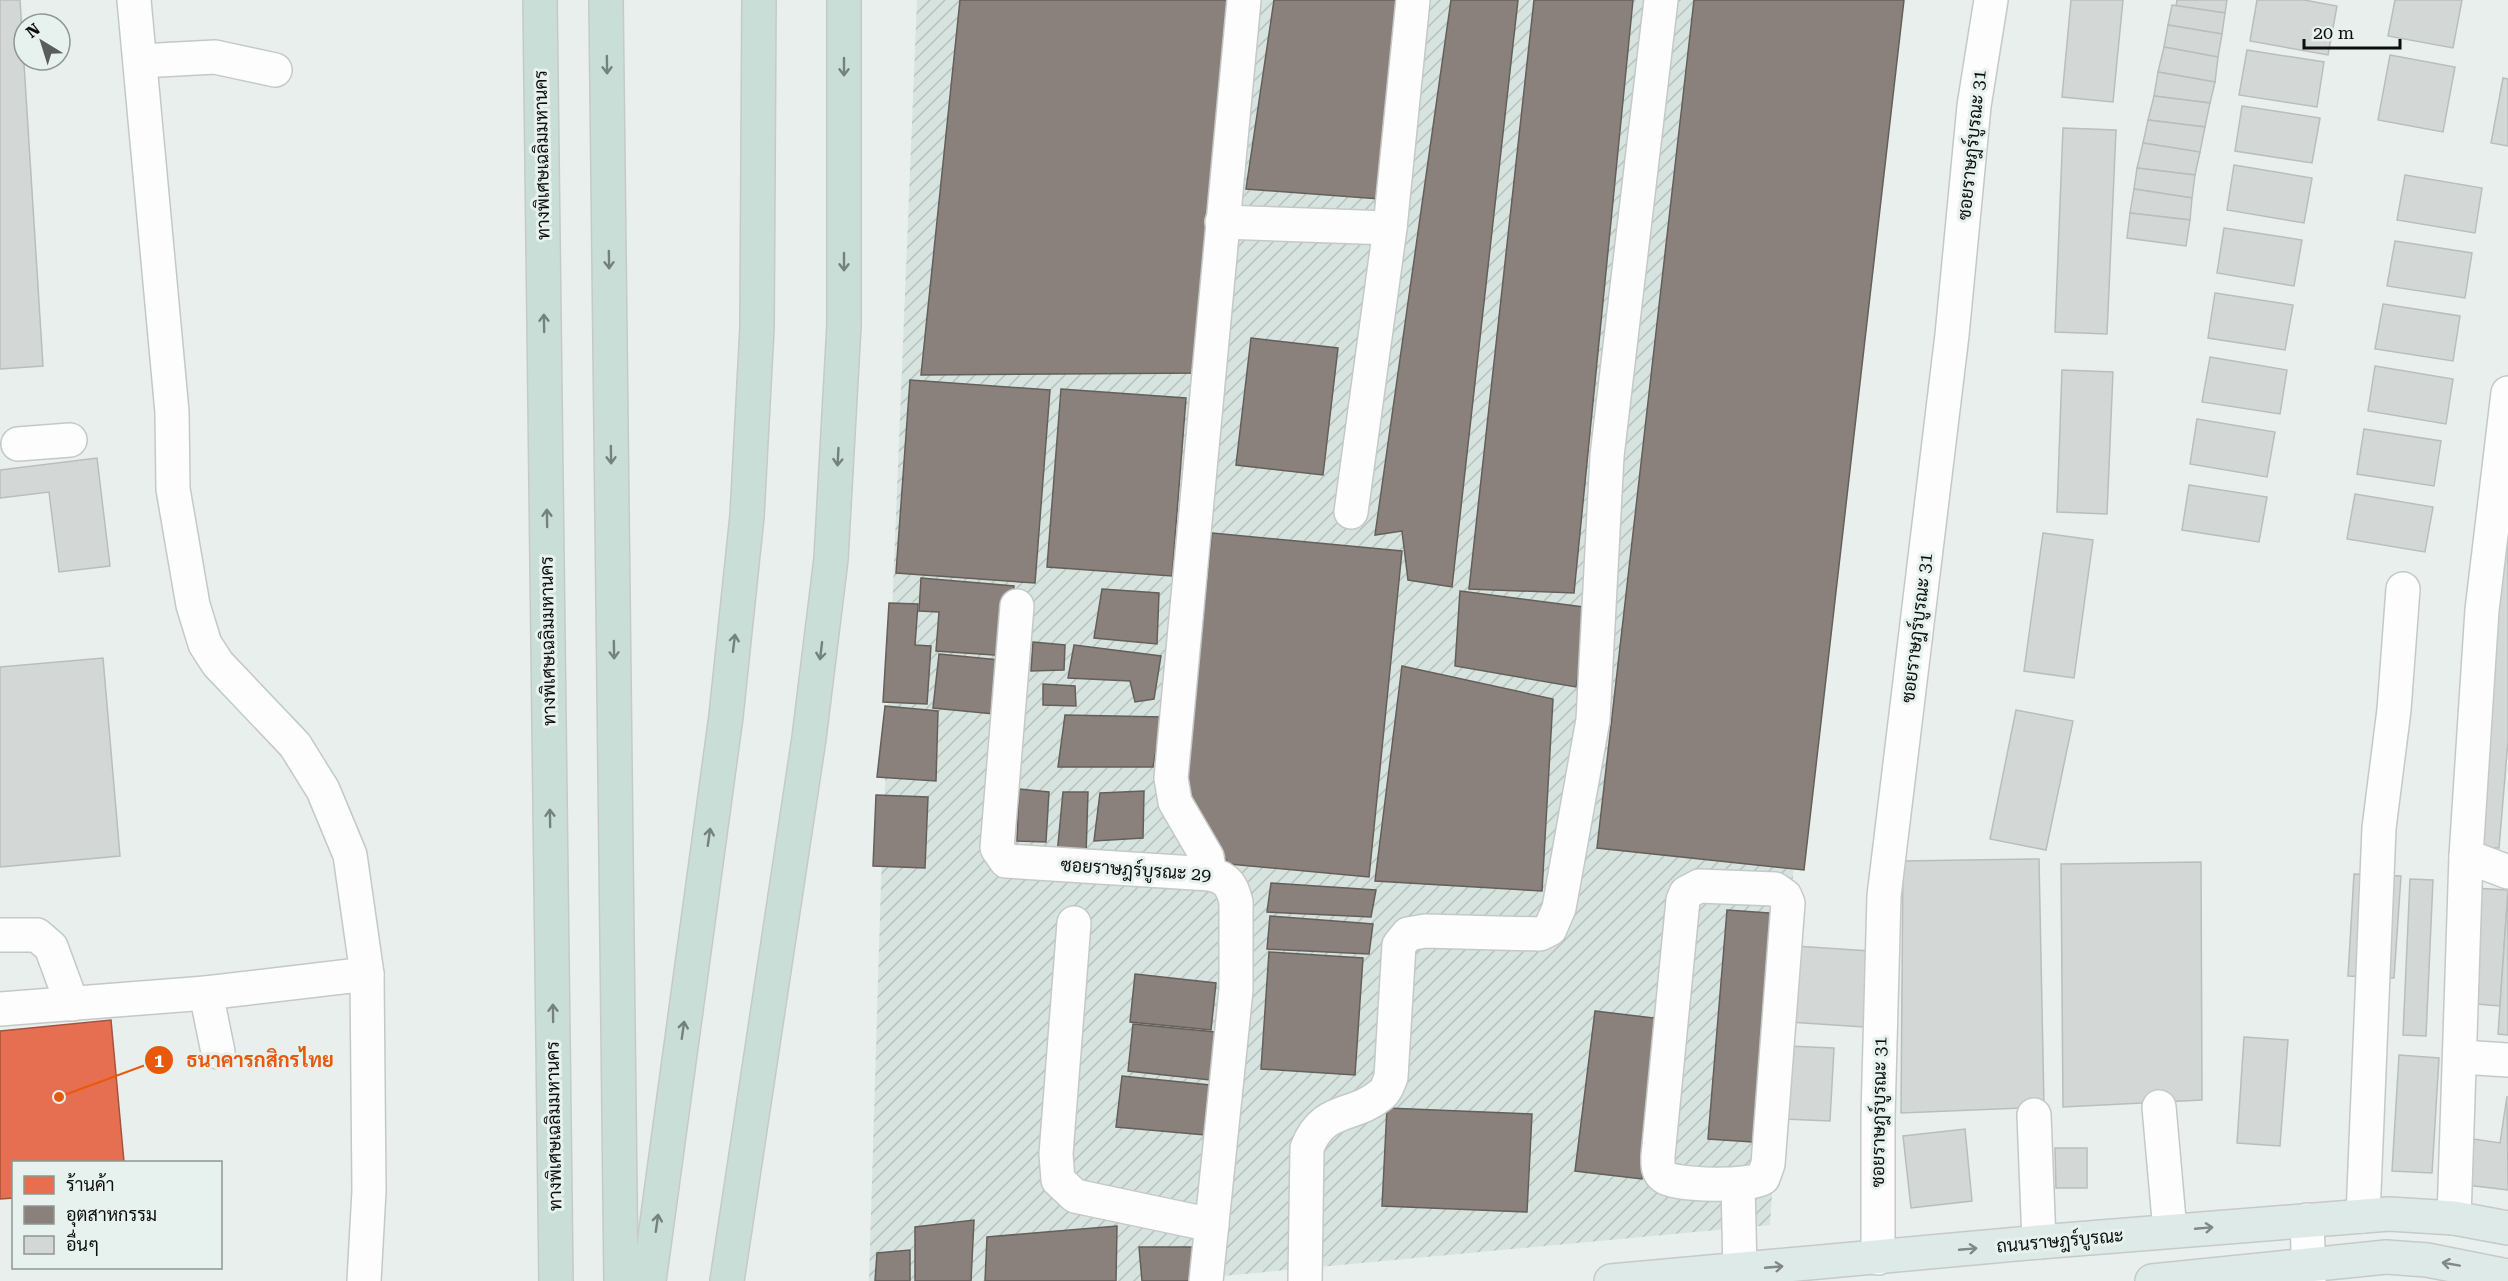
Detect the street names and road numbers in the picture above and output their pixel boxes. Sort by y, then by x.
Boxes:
street label: ซอยราษฎร์บูรณะ 31 [1951,69,1993,221]
street label: ทางพิเศษเฉลิมมหานคร [530,70,553,240]
street label: ซอยราษฎร์บูรณะ 31 [1895,552,1939,704]
street label: ทางพิเศษเฉลิมมหานคร [536,556,559,726]
street label: ซอยราษฎร์บูรณะ 29 [1060,852,1212,888]
street label: ซอยราษฎร์บูรณะ 31 [1865,1036,1893,1188]
street label: ทางพิเศษเฉลิมมหานคร [542,1041,565,1211]
street label: ถนนราษฎร์บูรณะ [1995,1222,2125,1260]

